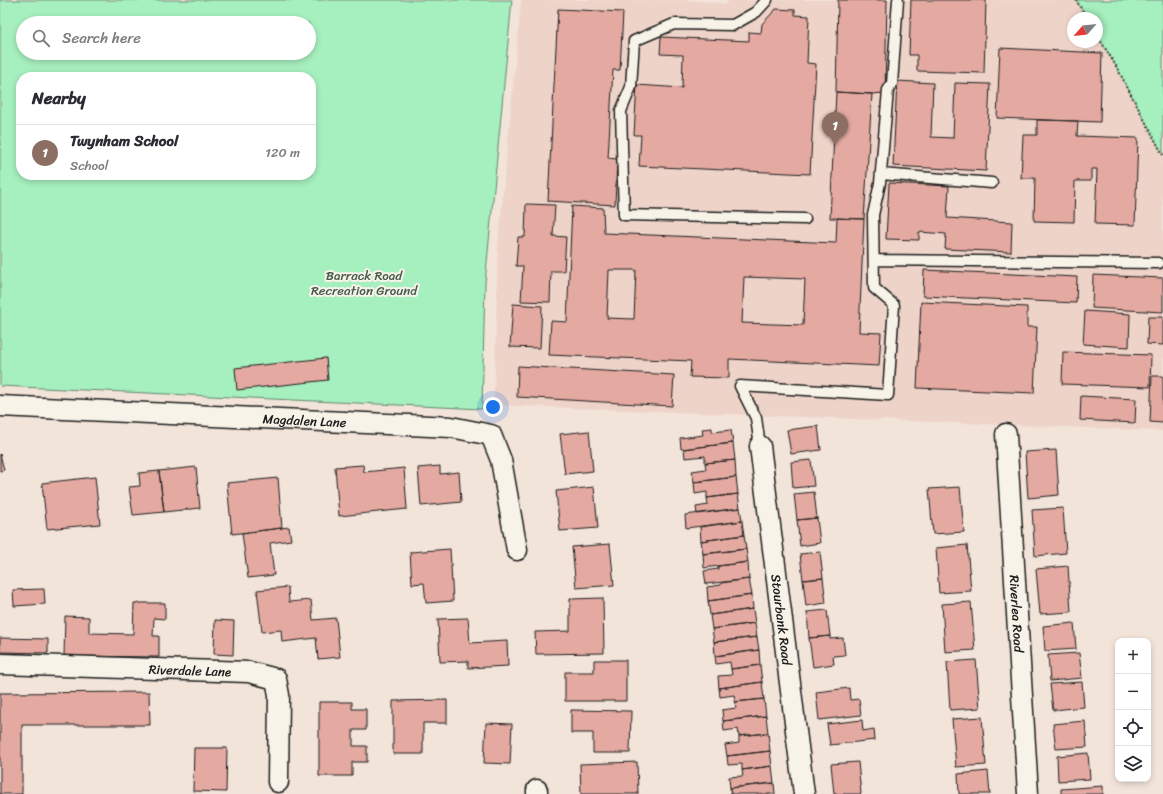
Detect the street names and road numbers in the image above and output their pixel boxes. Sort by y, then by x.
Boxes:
street label: Magdalen Lane [262,407,347,434]
street label: Stourbank Road [764,573,799,668]
street label: Riverlea Road [1003,574,1030,654]
street label: Riverdale Lane [148,658,232,683]

